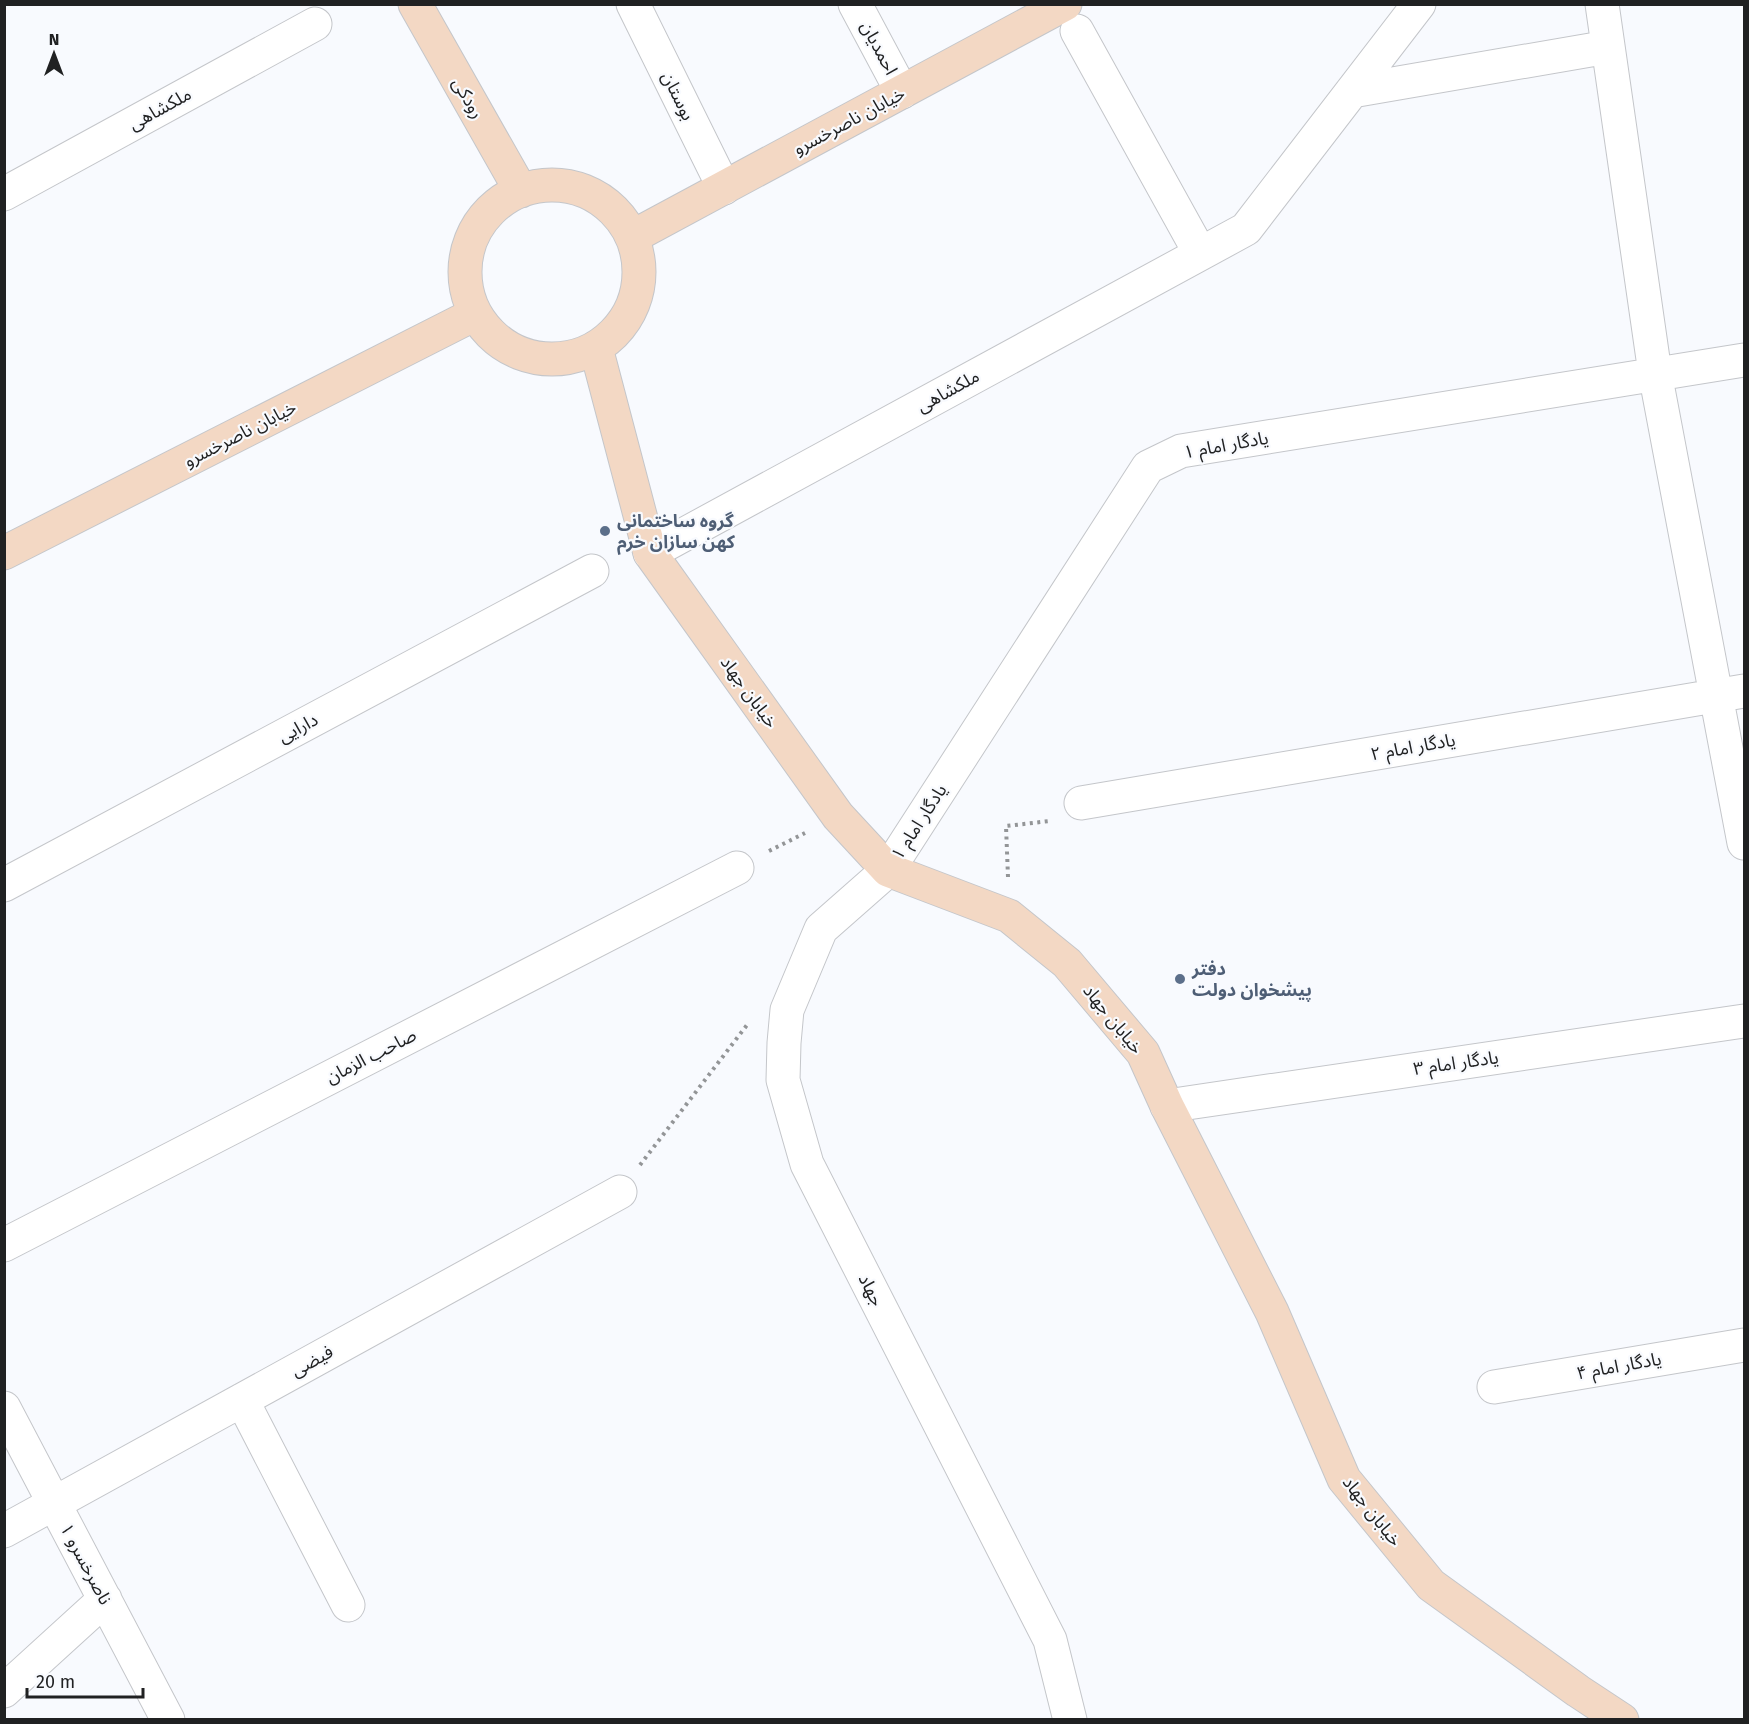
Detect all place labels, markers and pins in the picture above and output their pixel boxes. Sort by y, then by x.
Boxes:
place label: گروه ساختمانی کهن سازان خرم [617,510,736,555]
marker: گروه ساختمانی کهن سازان خرم [598,524,612,538]
place label: دفتر پیشخوان دولت [1191,958,1312,1002]
marker: دفتر پیشخوان دولت [1173,972,1187,986]

